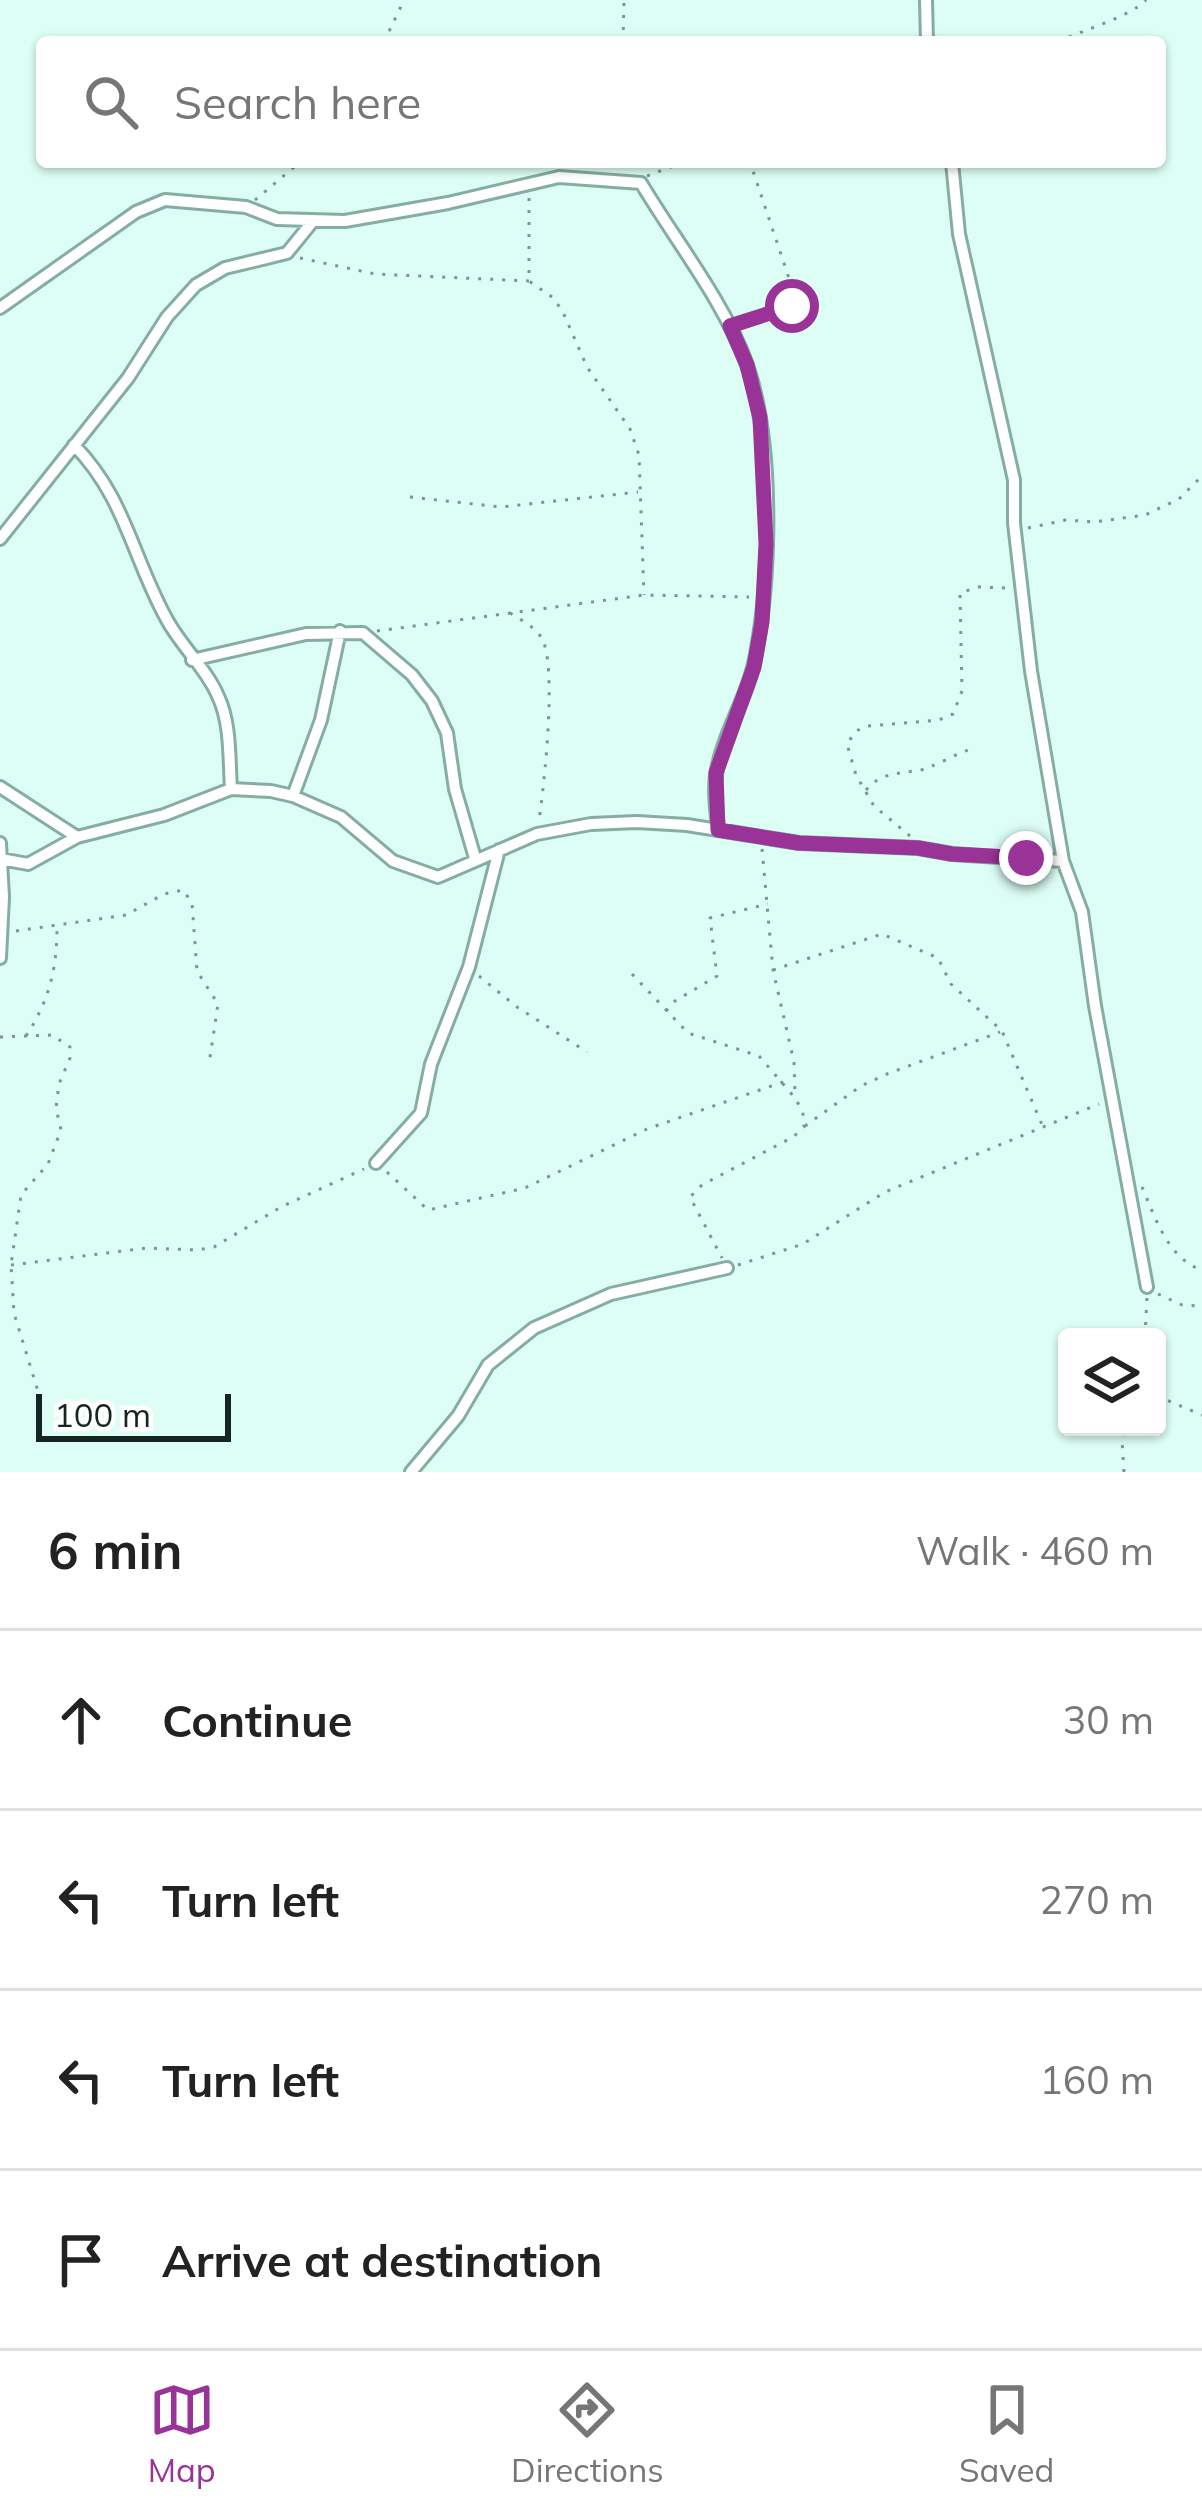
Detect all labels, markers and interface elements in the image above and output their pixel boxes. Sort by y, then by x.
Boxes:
search box [36,36,1166,168]
icon: search [78,69,144,135]
text: Search here [174,74,421,130]
route start [765,279,819,333]
route end [999,831,1053,885]
map controls [1058,1328,1166,1436]
button: layers [1058,1328,1166,1436]
scale bar [36,1388,231,1441]
text: 100 m [54,1394,151,1435]
text: 6 min [48,1518,183,1582]
text: Walk · 460 m [916,1526,1154,1575]
icon: ahead [48,1687,114,1753]
text: Continue [162,1692,352,1748]
text: 30 m [1063,1695,1154,1744]
icon: left [48,1867,114,1933]
text: Turn left [162,1872,339,1928]
text: 270 m [1039,1875,1154,1924]
icon: left [48,2047,114,2113]
text: Turn left [162,2052,339,2108]
text: 160 m [1039,2055,1154,2104]
icon: arrive [48,2227,114,2293]
text: Arrive at destination [162,2232,602,2288]
tab: Map [148,2377,216,2490]
tab: Directions [511,2377,664,2490]
tab: Saved [959,2377,1054,2490]

